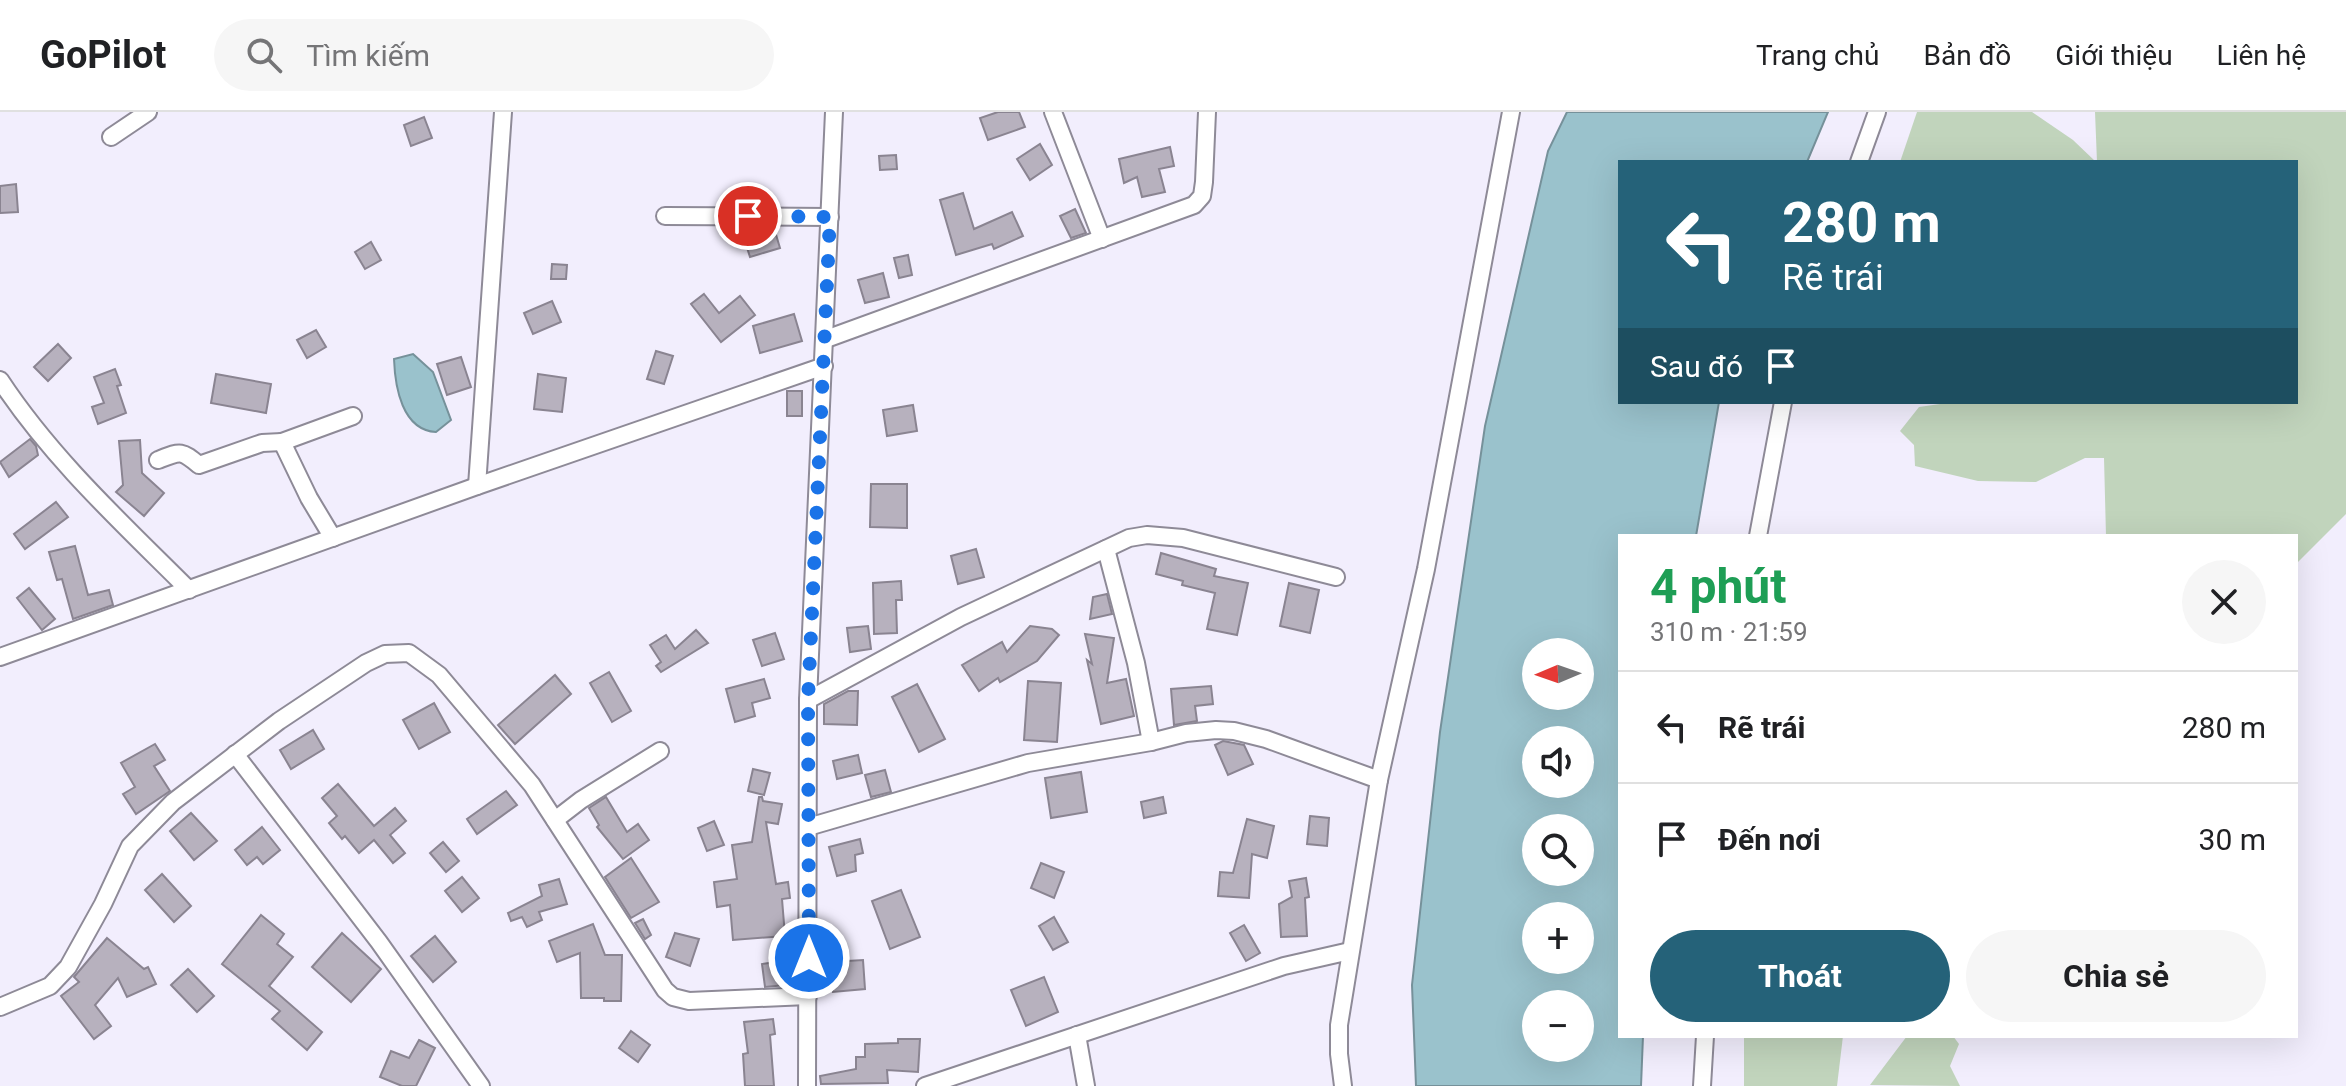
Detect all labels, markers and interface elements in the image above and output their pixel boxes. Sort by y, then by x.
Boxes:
search box [214,19,774,91]
text: GoPilot [40,33,166,77]
icon: search [242,33,286,77]
text: Tìm kiếm [306,38,430,73]
text: Trang chủ [1756,39,1879,72]
text: Bản đồ [1923,39,2011,72]
text: Giới thiệu [2055,39,2173,72]
text: Liên hệ [2217,39,2306,72]
pin [714,182,782,250]
text: 280 m [1782,190,1941,256]
icon: left [1650,192,1754,296]
icon: arrive [726,194,770,238]
text: Rẽ trái [1782,257,1884,299]
icon: arrive [1759,344,1803,388]
text: Sau đó [1650,349,1743,384]
text: 4 phút [1650,558,1786,615]
button: close [2182,560,2266,644]
text: 310 m · 21:59 [1650,617,1808,647]
north arrow [1522,638,1594,710]
map controls [1522,638,1594,1062]
icon: left [1650,705,1694,749]
text: Rẽ trái [1718,710,1806,745]
text: 280 m [2182,710,2266,745]
button: sound [1522,726,1594,798]
button: search [1522,814,1594,886]
icon: arrive [1650,817,1694,861]
text: Đến nơi [1718,822,1821,857]
text: 30 m [2199,822,2266,857]
button: + [1522,902,1594,974]
position arrow [767,916,851,1000]
button: Thoát [1650,930,1950,1022]
button: Chia sẻ [1966,930,2266,1022]
button: − [1522,990,1594,1062]

